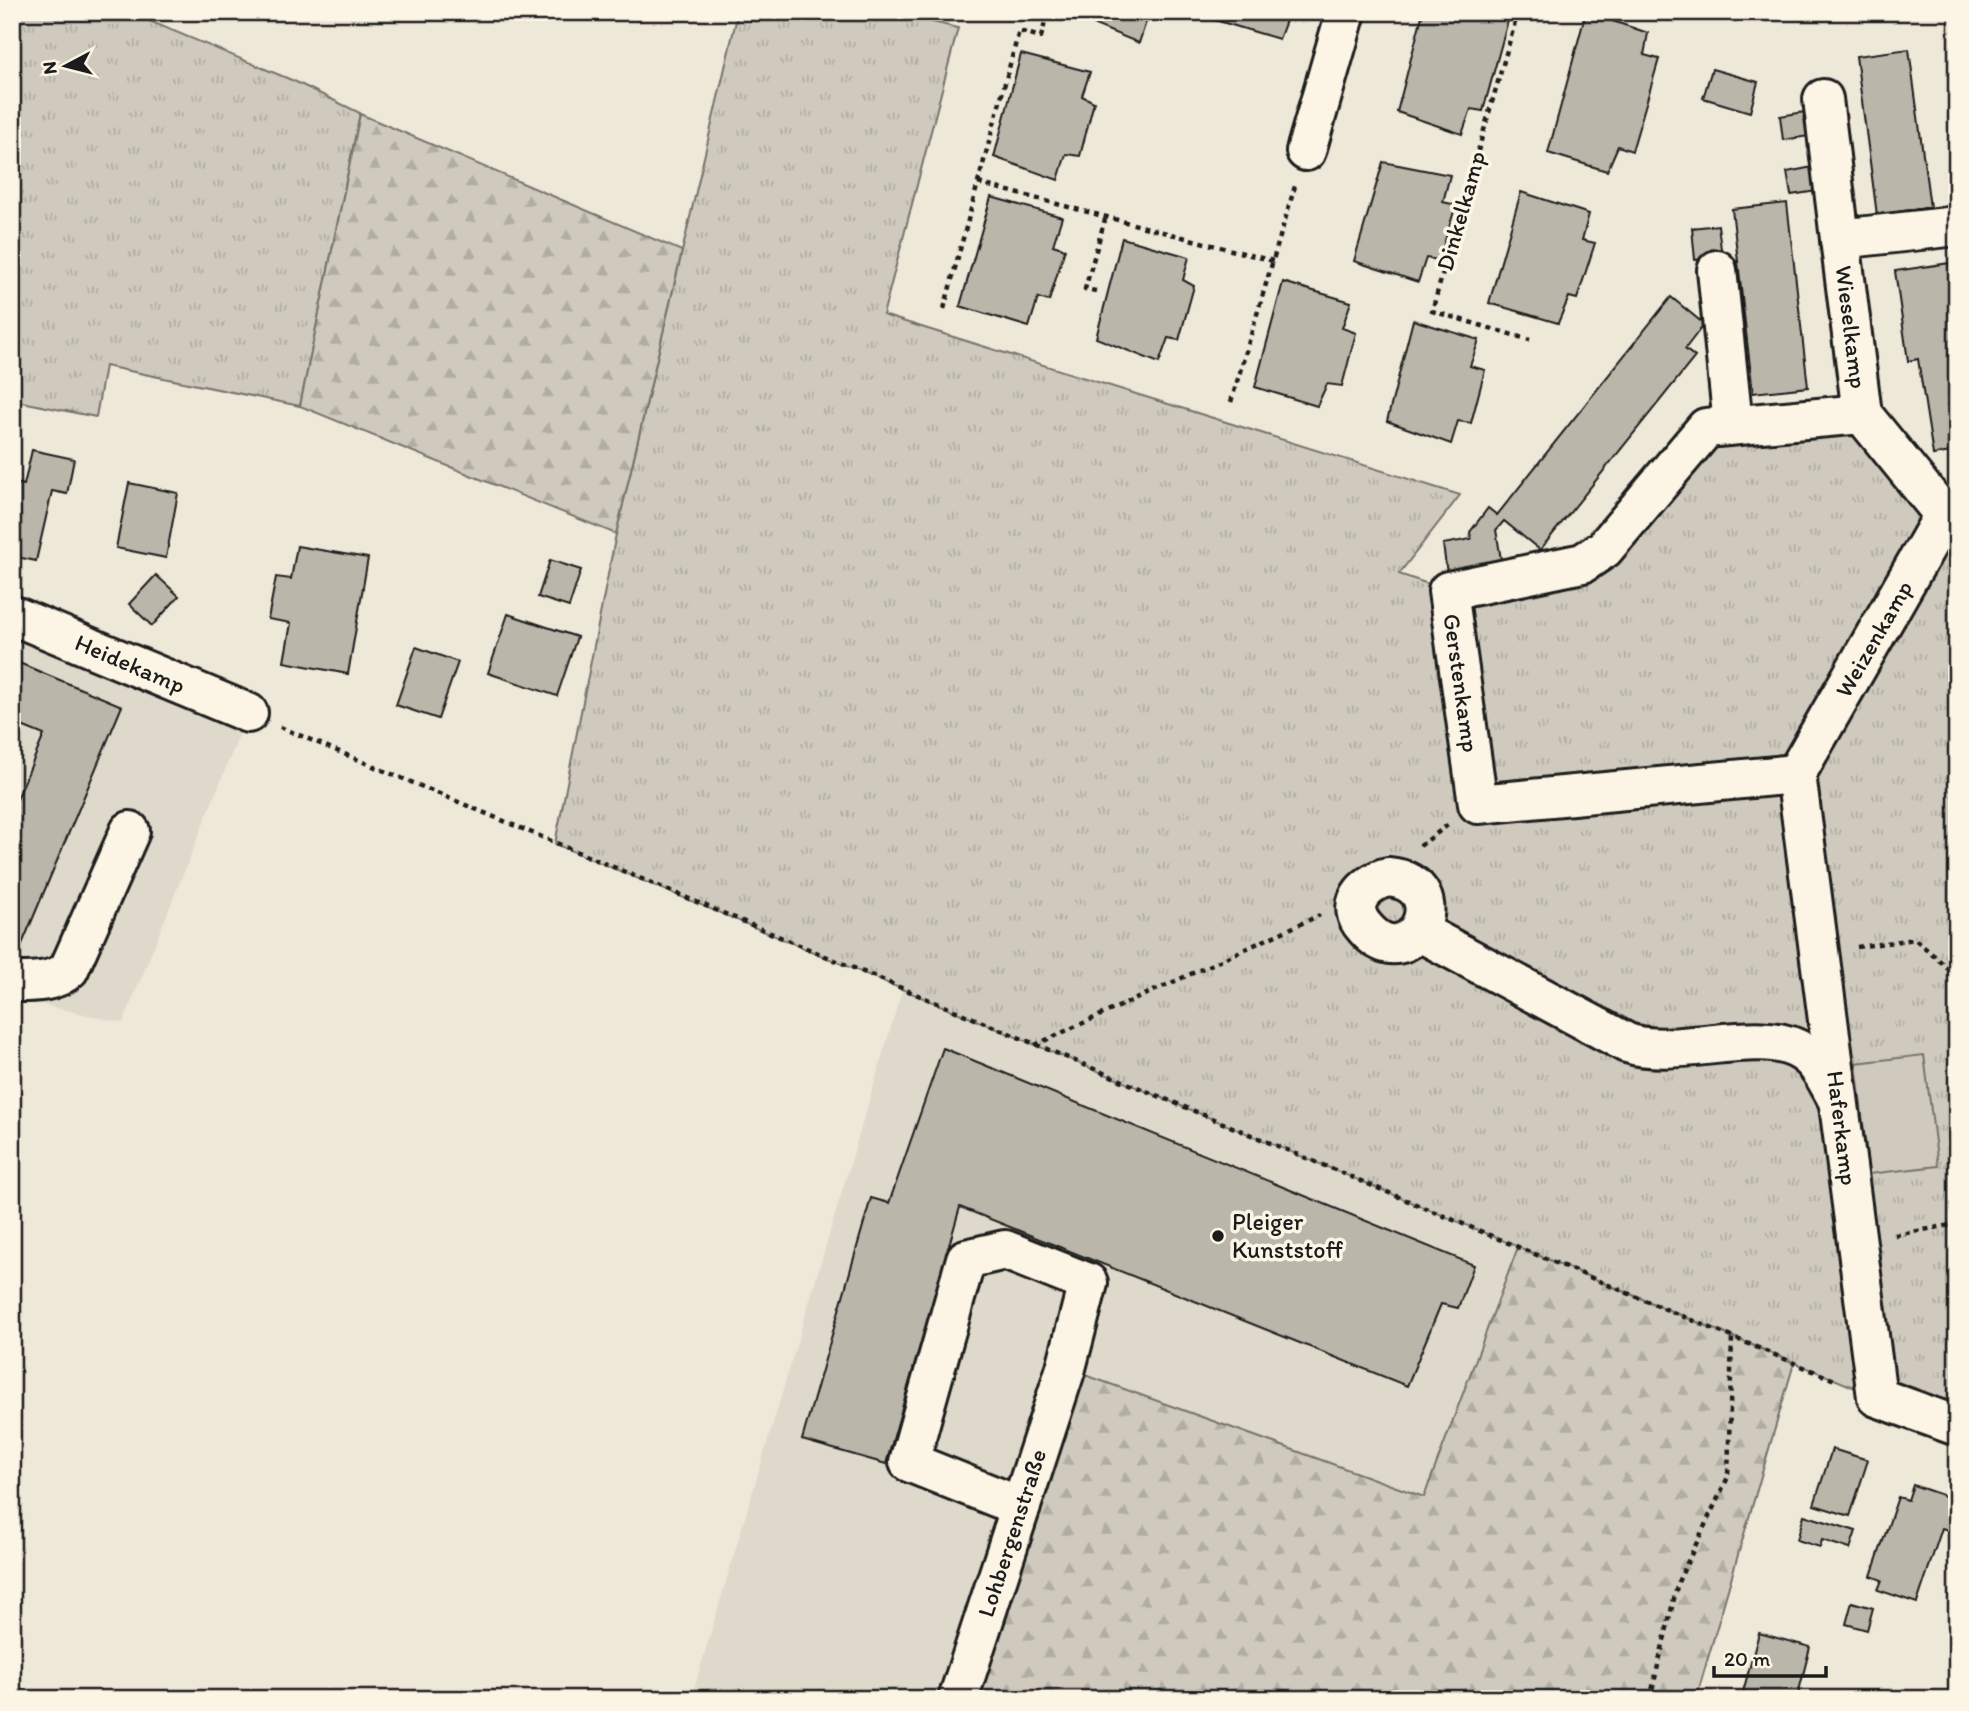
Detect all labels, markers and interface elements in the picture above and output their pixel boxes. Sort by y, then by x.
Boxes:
north arrow [32,32,102,102]
text: N [37,60,62,76]
street label: Dinkelkamp [1430,148,1491,274]
street label: Wieselkamp [1830,264,1873,390]
street label: Weizenkamp [1829,575,1919,702]
street label: Gerstenkamp [1437,612,1486,754]
street label: Heidekamp [71,627,190,700]
street label: Haferkamp [1821,1069,1864,1187]
place label: Pleiger Kunststoff [1232,1207,1343,1264]
marker: Pleiger Kunststoff [1210,1228,1226,1244]
street label: Lohbergenstraße [971,1445,1052,1620]
scale bar [1714,1634,1826,1678]
text: 20 m [1724,1646,1771,1671]

